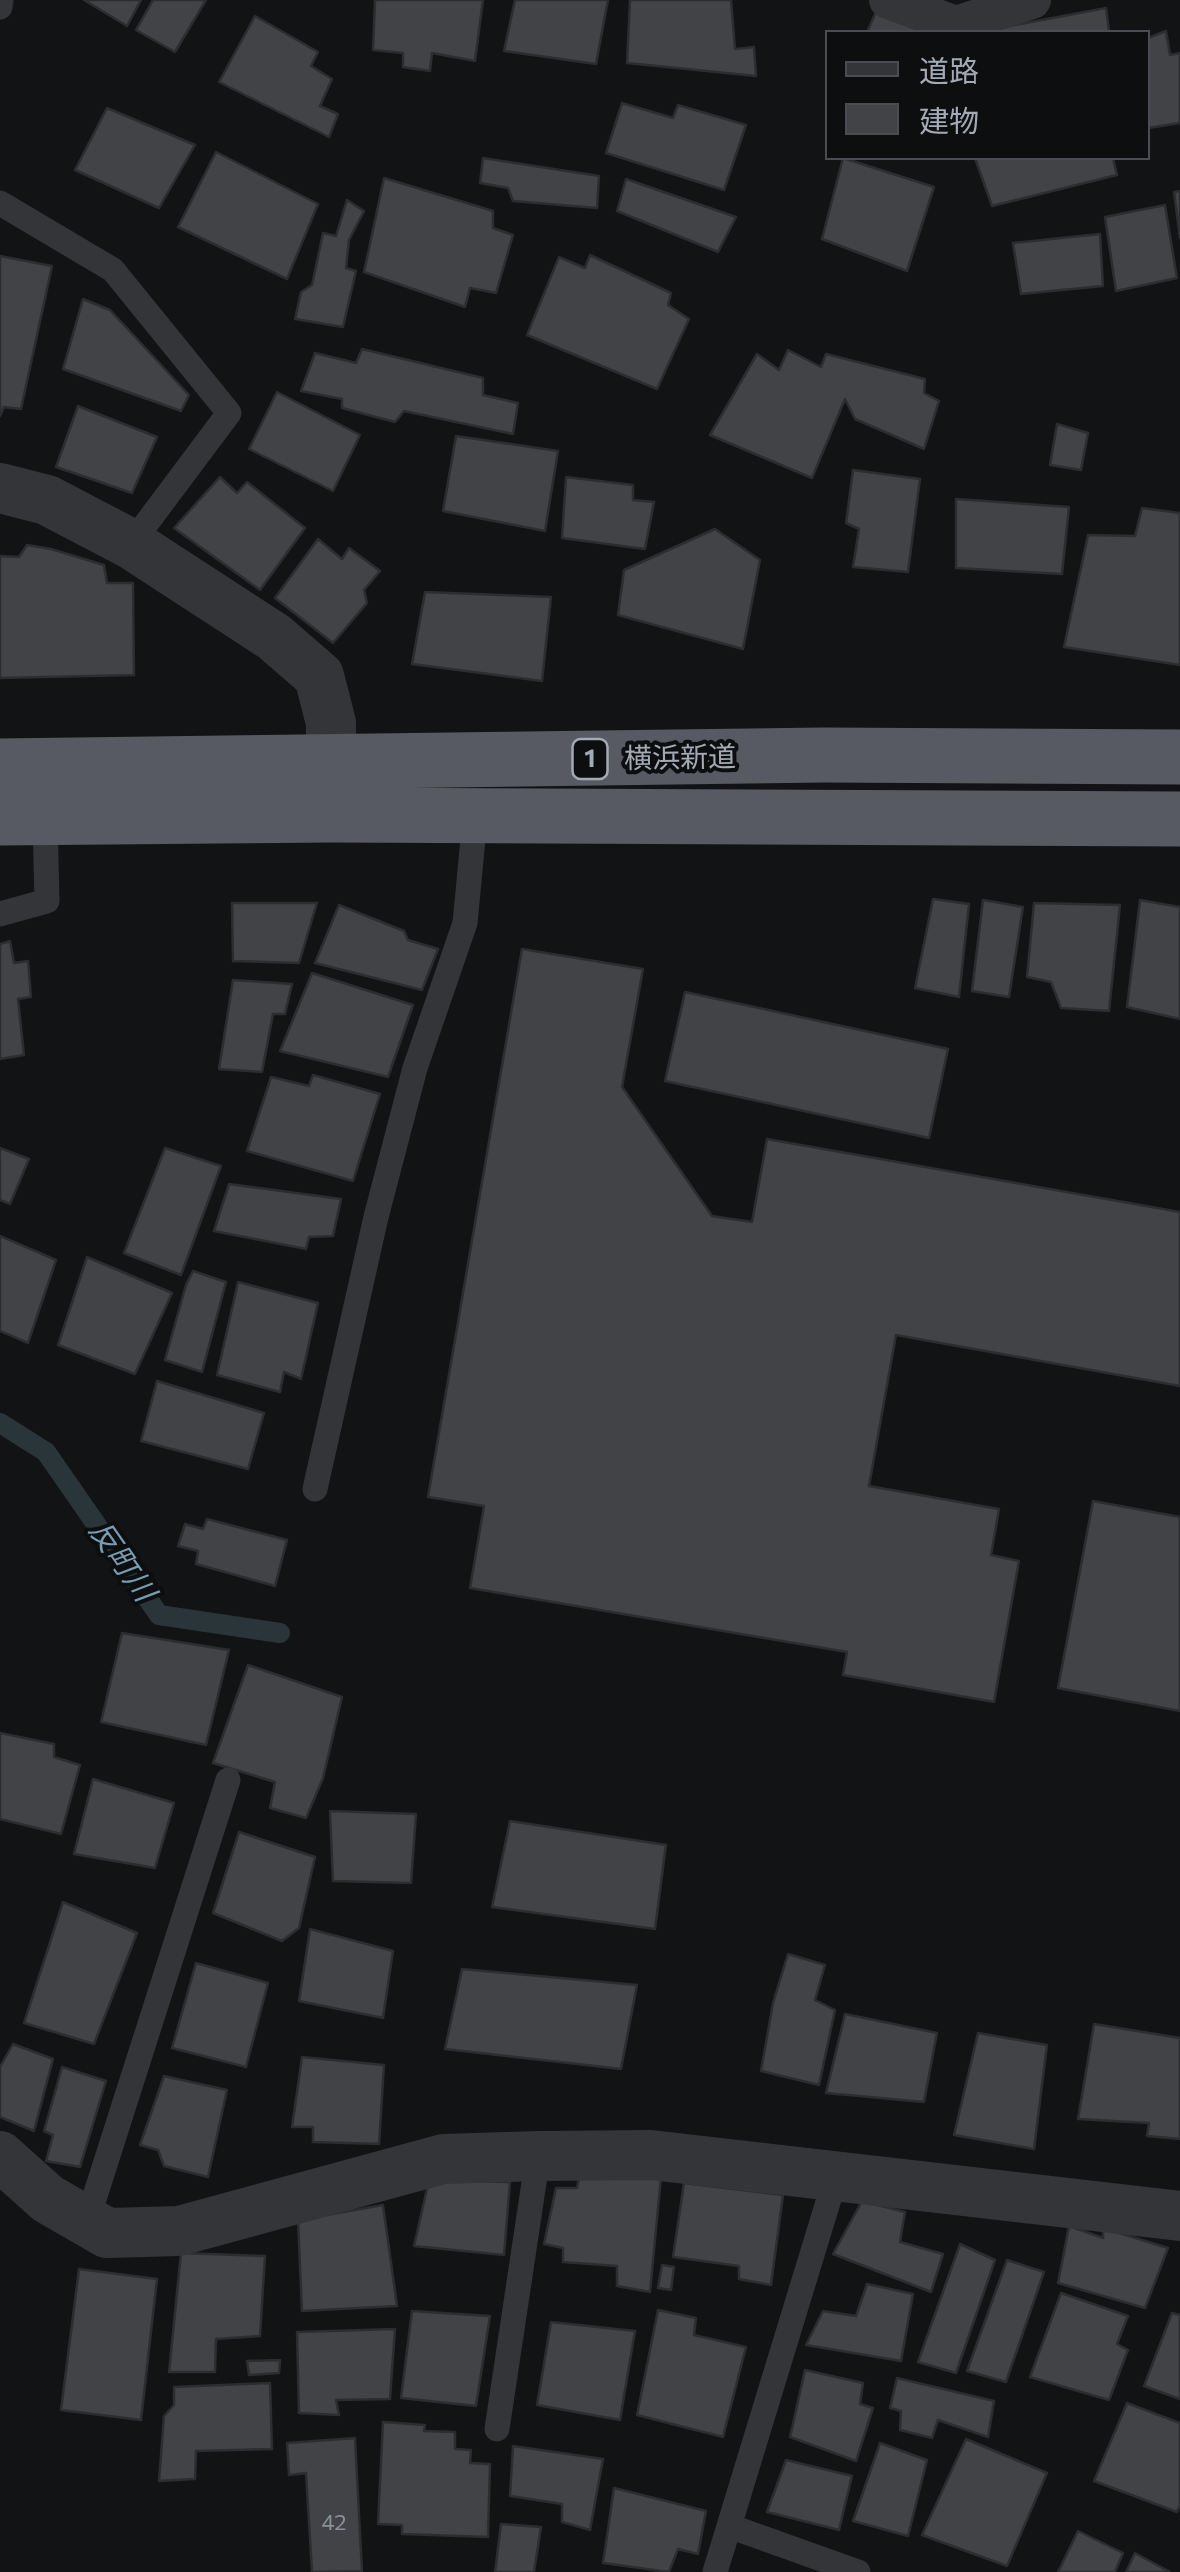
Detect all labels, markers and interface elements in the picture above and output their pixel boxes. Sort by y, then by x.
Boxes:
legend [825,30,1150,160]
text: 道路 [919,51,979,88]
text: 建物 [919,101,979,138]
road number: 1 [572,739,608,779]
street label: 横浜新道 [624,740,736,776]
water label: 反町川 [81,1514,163,1608]
house number: 42 [321,2510,347,2536]

